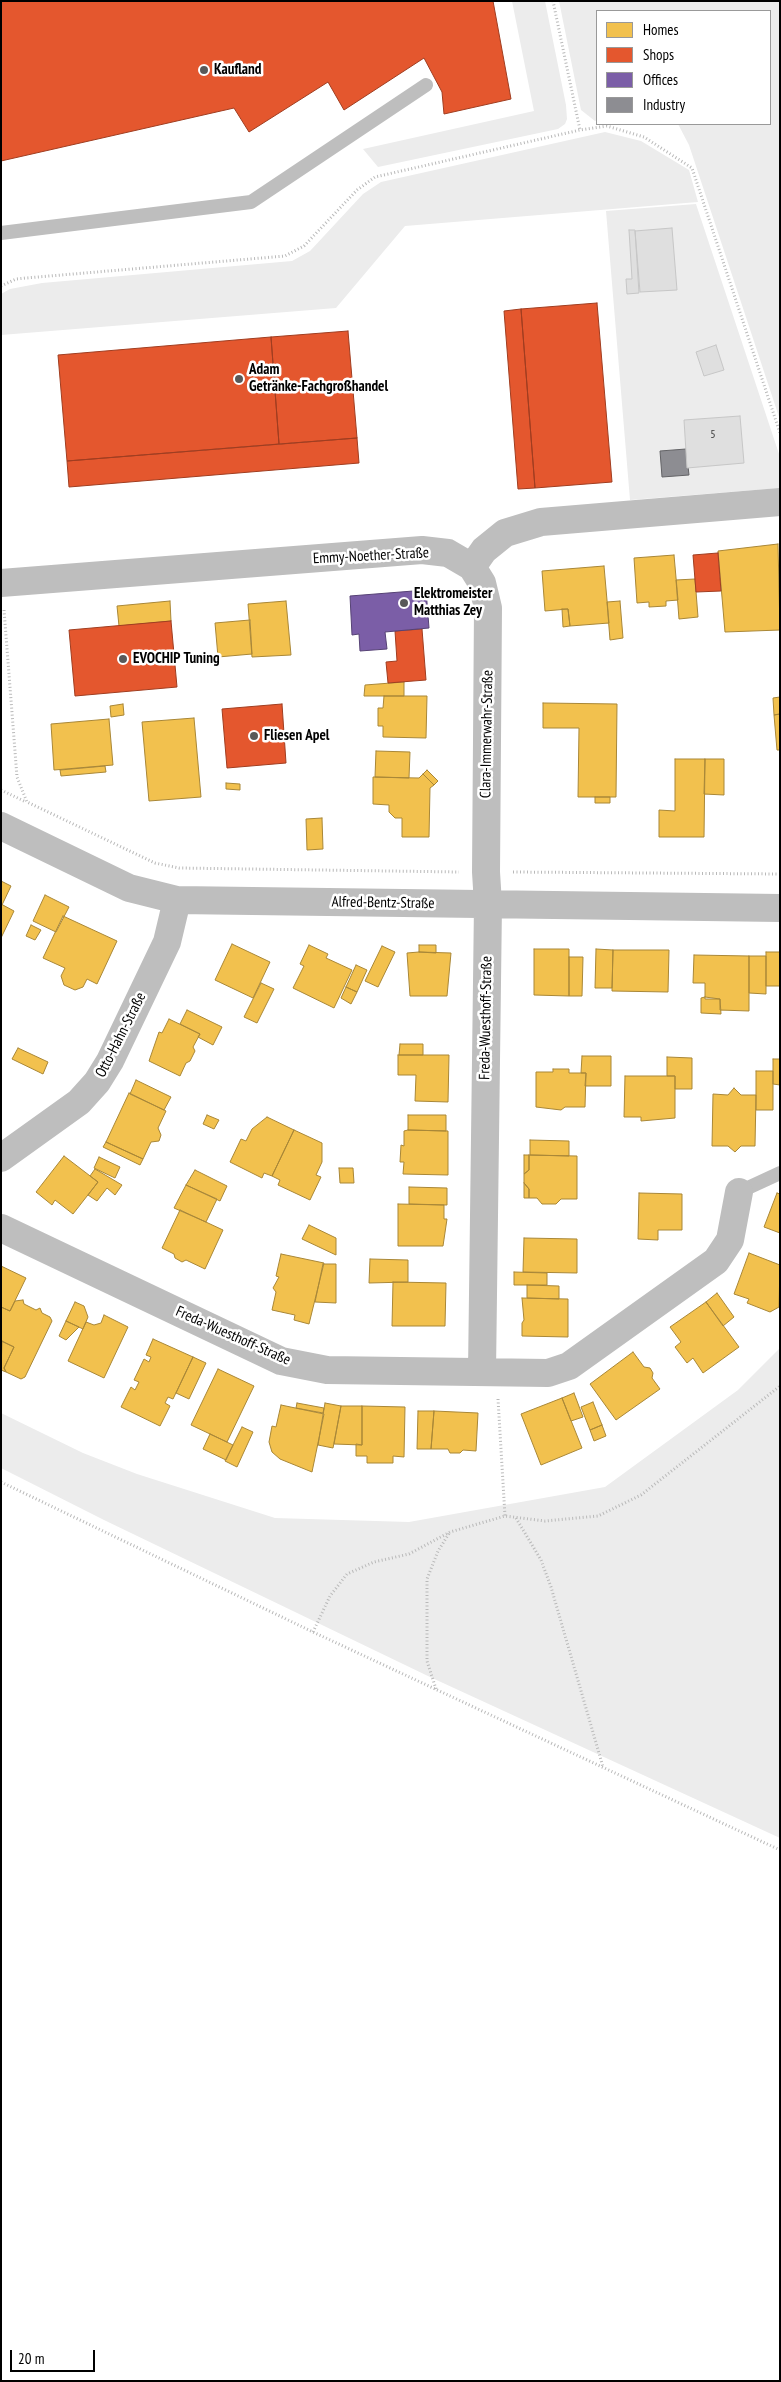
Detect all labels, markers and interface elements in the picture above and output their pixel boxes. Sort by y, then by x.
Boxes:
legend [596,10,771,125]
text: Homes [643,20,679,39]
text: Shops [643,45,674,64]
place label: Kaufland [214,61,261,79]
marker: Kaufland [198,64,210,76]
text: Offices [643,70,678,89]
text: Industry [643,95,685,114]
place label: Adam Getränke-Fachgroßhandel [249,361,388,396]
marker: Adam Getränke-Fachgroßhandel [233,373,245,385]
house number: 5 [710,428,716,442]
street label: Emmy-Noether-Straße [312,544,430,568]
place label: Elektromeister Matthias Zey [414,585,492,620]
marker: Elektromeister Matthias Zey [398,597,410,609]
place label: EVOCHIP Tuning [133,650,220,668]
marker: EVOCHIP Tuning [117,653,129,665]
street label: Clara-Immerwahr-Straße [477,670,497,798]
place label: Fliesen Apel [264,727,329,745]
marker: Fliesen Apel [248,730,260,742]
street label: Alfred-Bentz-Straße [331,893,435,913]
street label: Freda-Wuesthoff-Straße [476,956,496,1080]
street label: Otto-Hahn-Straße [92,989,150,1081]
street label: Freda-Wuesthoff-Straße [173,1303,293,1369]
scale bar [12,2340,98,2372]
text: 20 m [18,2349,44,2368]

